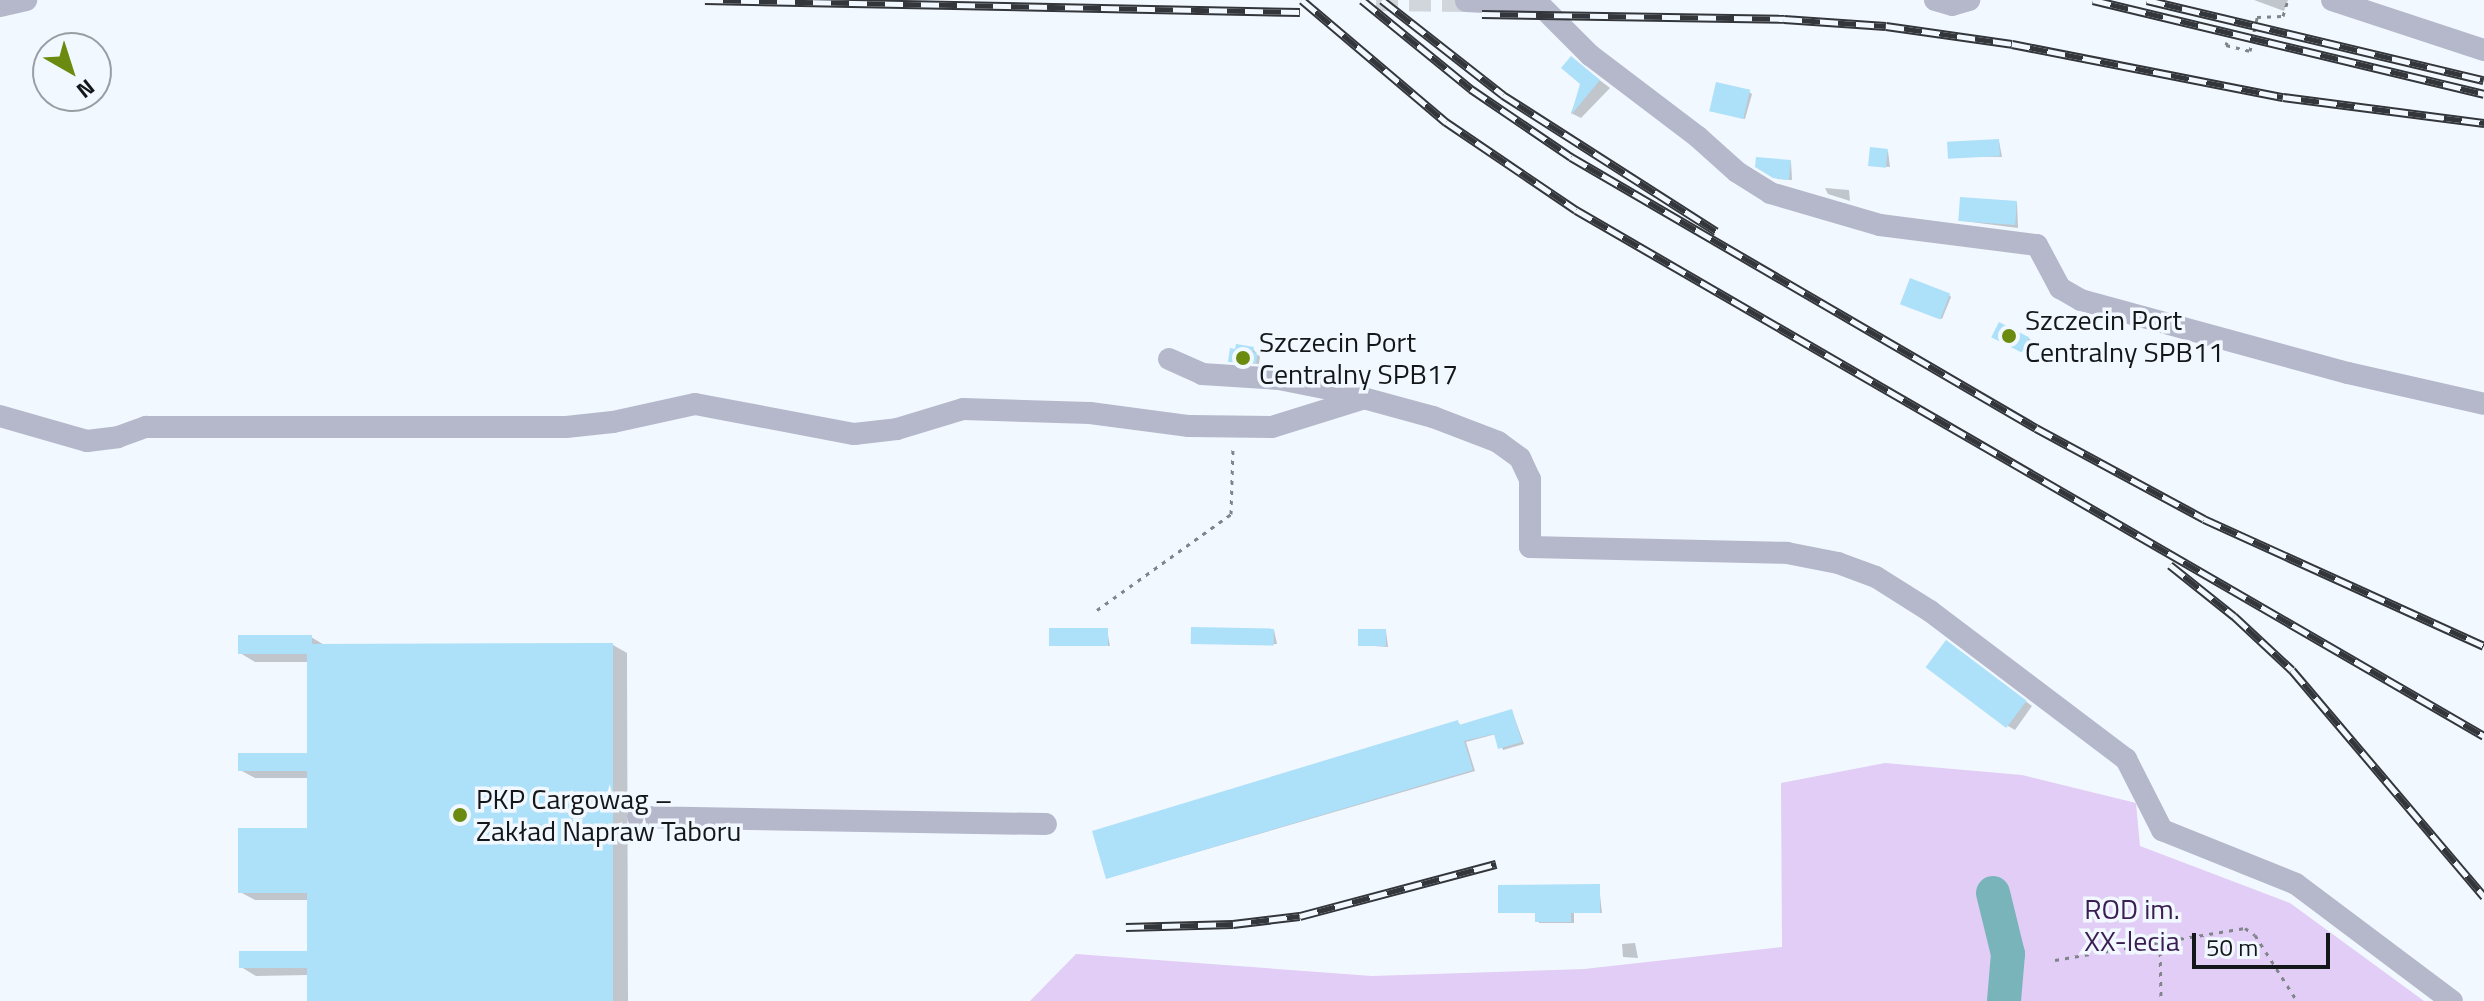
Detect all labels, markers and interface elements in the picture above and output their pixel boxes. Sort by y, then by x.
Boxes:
north arrow [32,32,112,112]
text: N [69,71,102,107]
place label: Szczecin Port Centralny SPB11 [2025,303,2224,369]
place label: Szczecin Port Centralny SPB17 [1259,325,1458,391]
marker: Szczecin Port Centralny SPB11 [2000,327,2018,345]
marker: Szczecin Port Centralny SPB17 [1234,349,1252,367]
place label: PKP Cargowag – Zakład Napraw Taboru [476,782,741,848]
marker: PKP Cargowag – Zakład Napraw Taboru [451,806,469,824]
park label: ROD im. XX-lecia [2084,892,2180,958]
scale bar [2196,917,2334,967]
text: 50 m [2206,929,2258,965]

